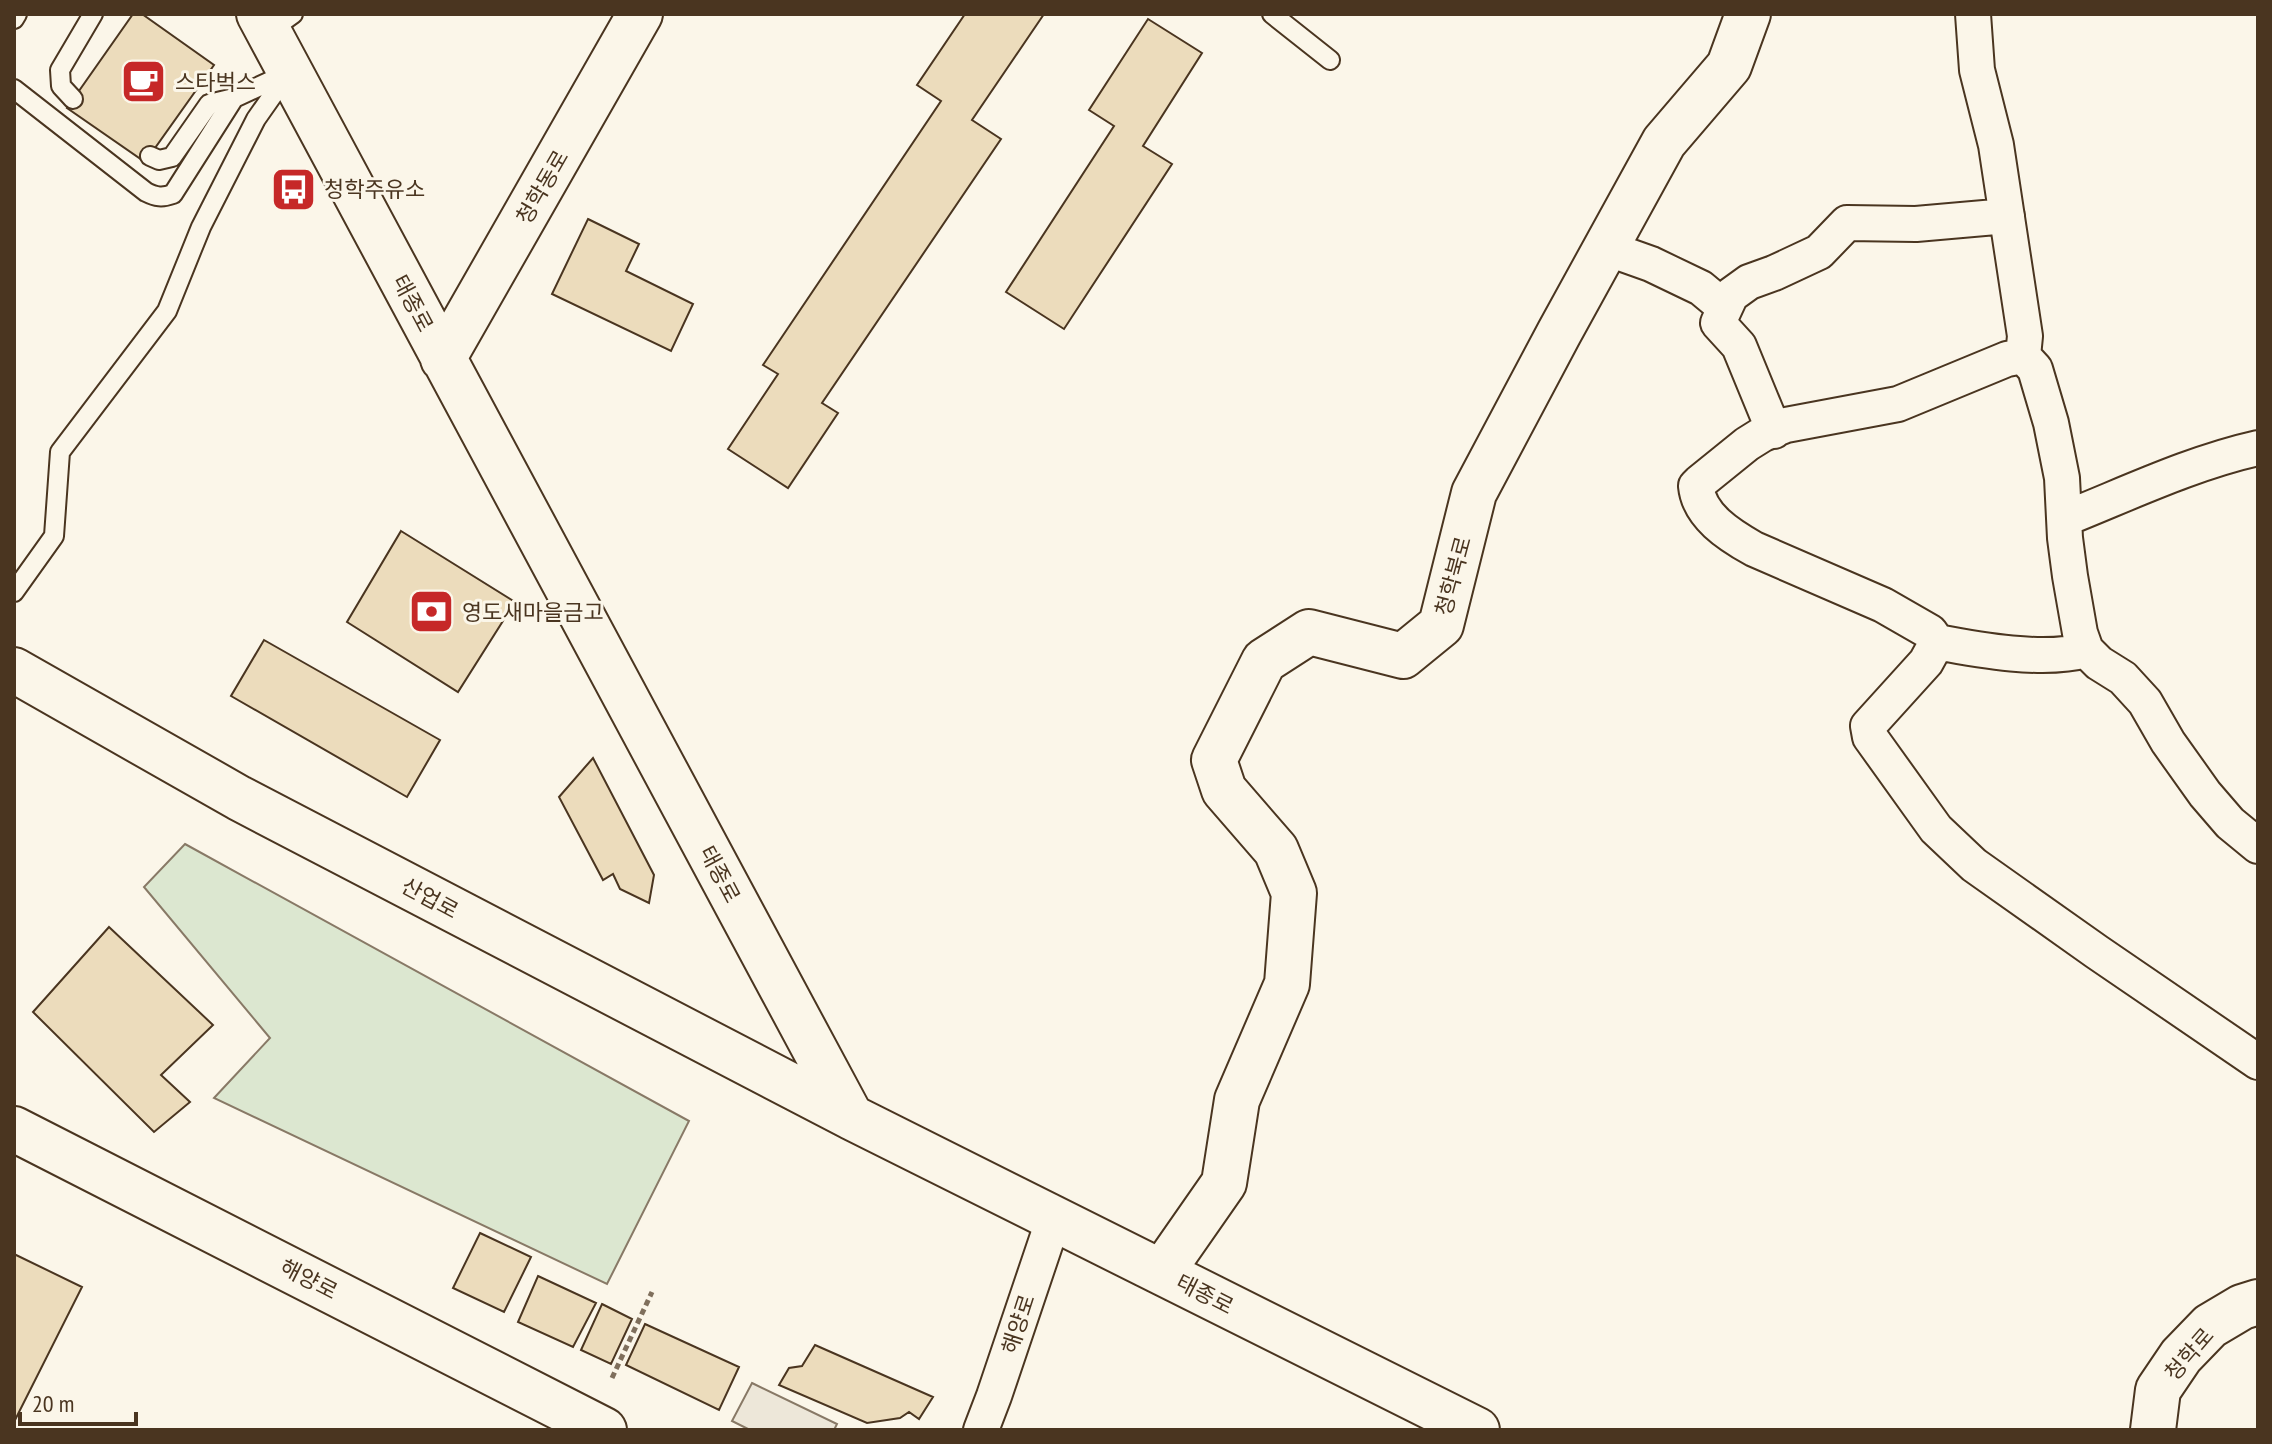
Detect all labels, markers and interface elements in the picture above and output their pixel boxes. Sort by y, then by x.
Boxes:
cafe icon: 스타벅스 [120,58,168,106]
place label: 스타벅스 [175,68,256,96]
street label: 청학동로 [510,145,574,229]
bus stop icon: 청학주유소 [269,165,317,213]
place label: 청학주유소 [324,175,425,203]
street label: 태종로 [386,270,440,336]
street label: 청학북로 [1429,533,1477,619]
bank icon: 영도새마을금고 [407,588,455,636]
place label: 영도새마을금고 [462,598,604,626]
street label: 태종로 [693,841,747,907]
street label: 산업로 [397,871,463,925]
street label: 해양로 [276,1253,342,1305]
street label: 태종로 [1172,1268,1238,1320]
street label: 해양로 [995,1291,1041,1357]
street label: 청학로 [2159,1322,2219,1386]
scale bar [20,1376,136,1426]
text: 20 m [32,1388,74,1419]

